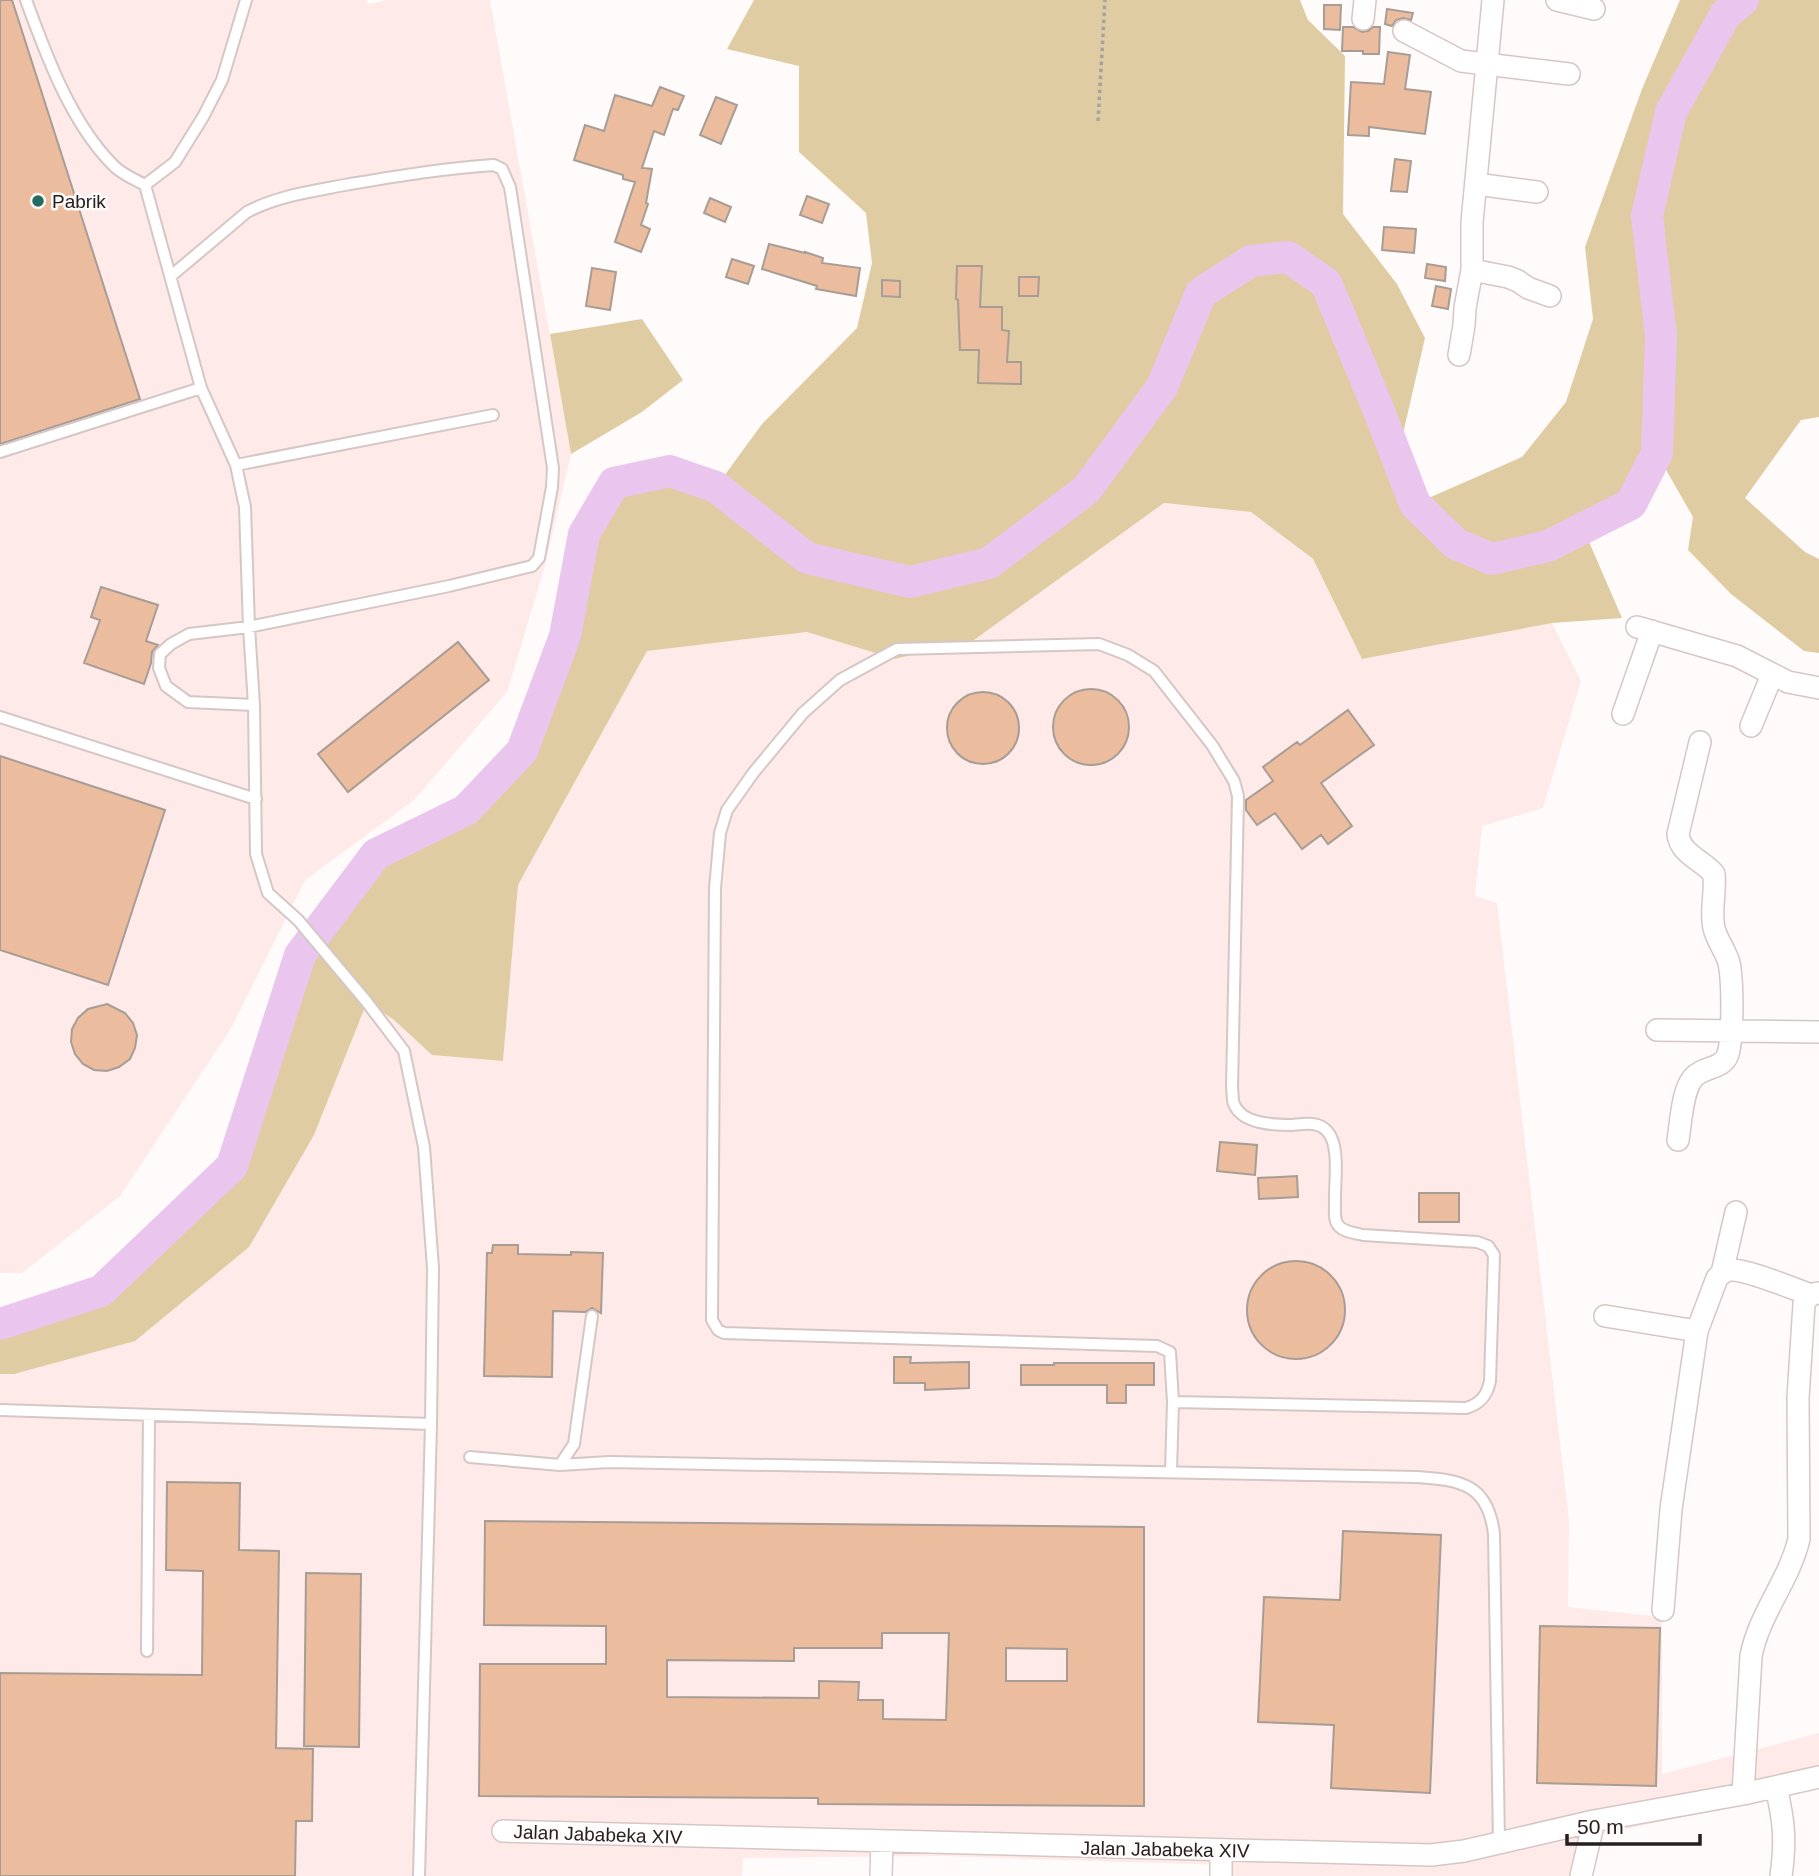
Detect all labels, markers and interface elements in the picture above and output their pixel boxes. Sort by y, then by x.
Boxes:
place label: Pabrik [52,191,106,212]
marker: Pabrik [30,193,46,209]
scale bar [1567,1802,1700,1846]
text: 50 m [1577,1815,1624,1838]
street label: Jalan Jababeka XIV [513,1821,683,1848]
street label: Jalan Jababeka XIV [1080,1838,1250,1861]

